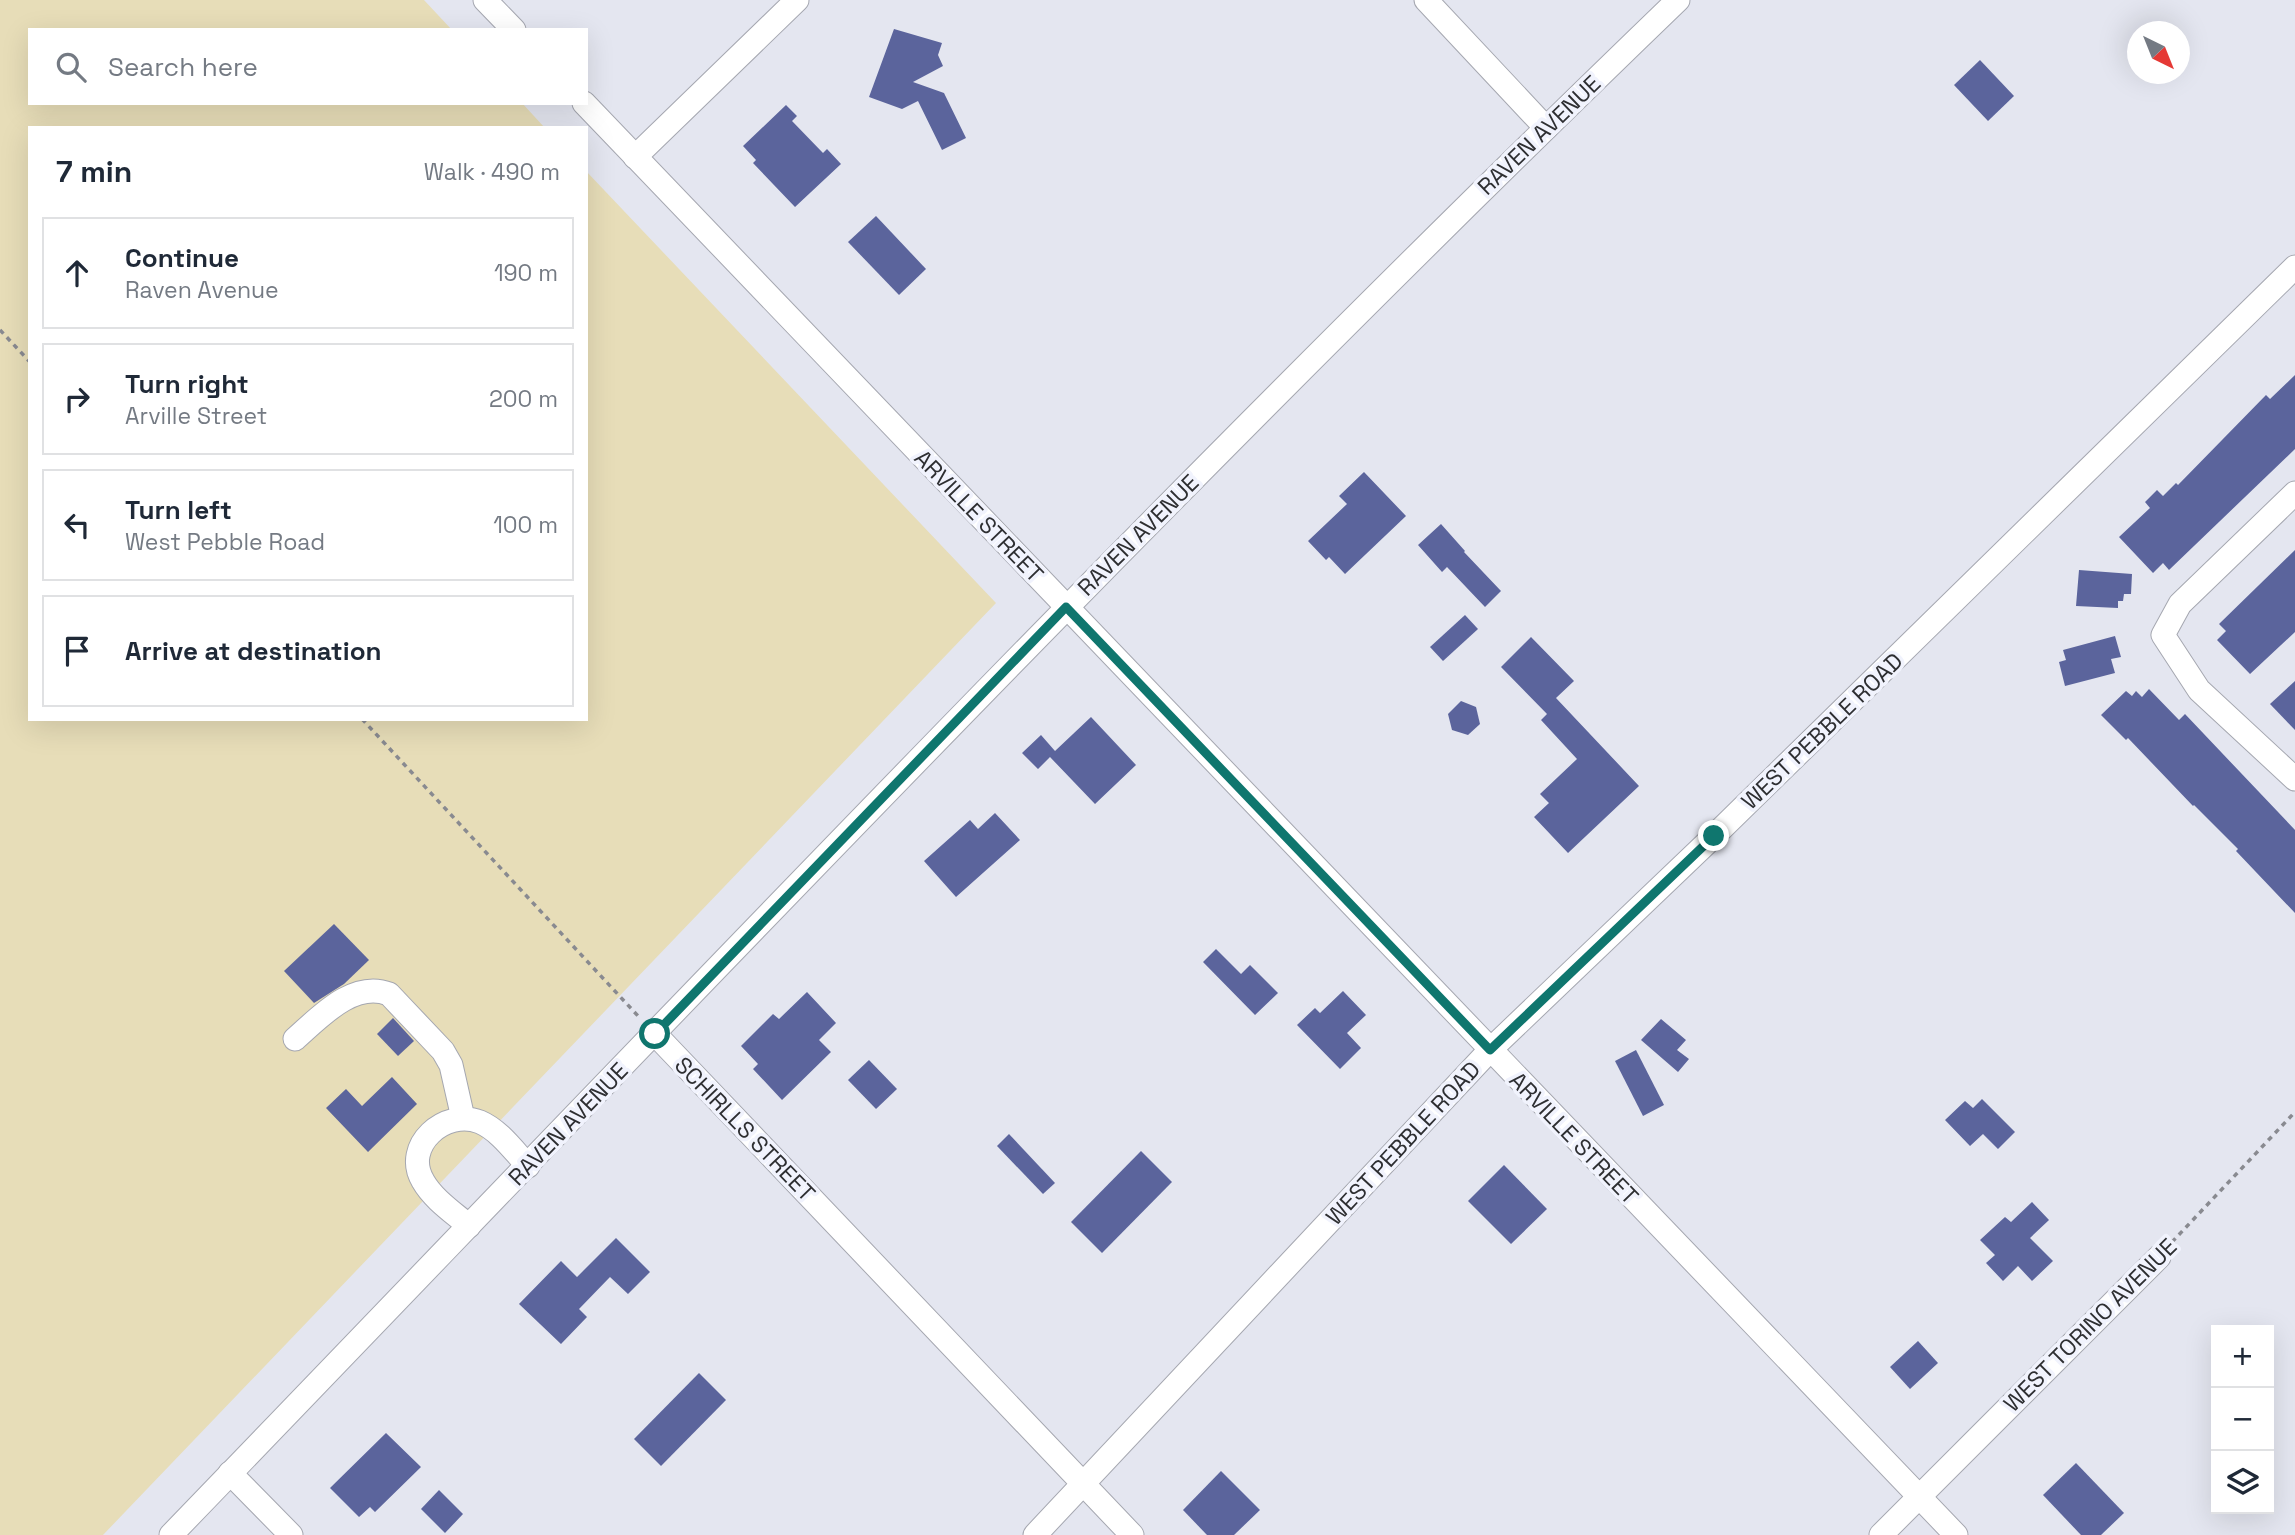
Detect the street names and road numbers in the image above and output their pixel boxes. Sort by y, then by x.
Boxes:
street label: RAVEN AVENUE [1471,69,1607,201]
street label: ARVILLE STREET [908,443,1050,589]
street label: RAVEN AVENUE [1071,468,1205,602]
street label: WEST PEBBLE ROAD [1735,646,1909,816]
street label: SCHIRLLS STREET [668,1050,822,1208]
street label: WEST PEBBLE ROAD [1319,1055,1487,1231]
street label: RAVEN AVENUE [502,1056,634,1192]
street label: ARVILLE STREET [1503,1065,1645,1211]
street label: WEST TORINO AVENUE [1997,1232,2183,1418]

